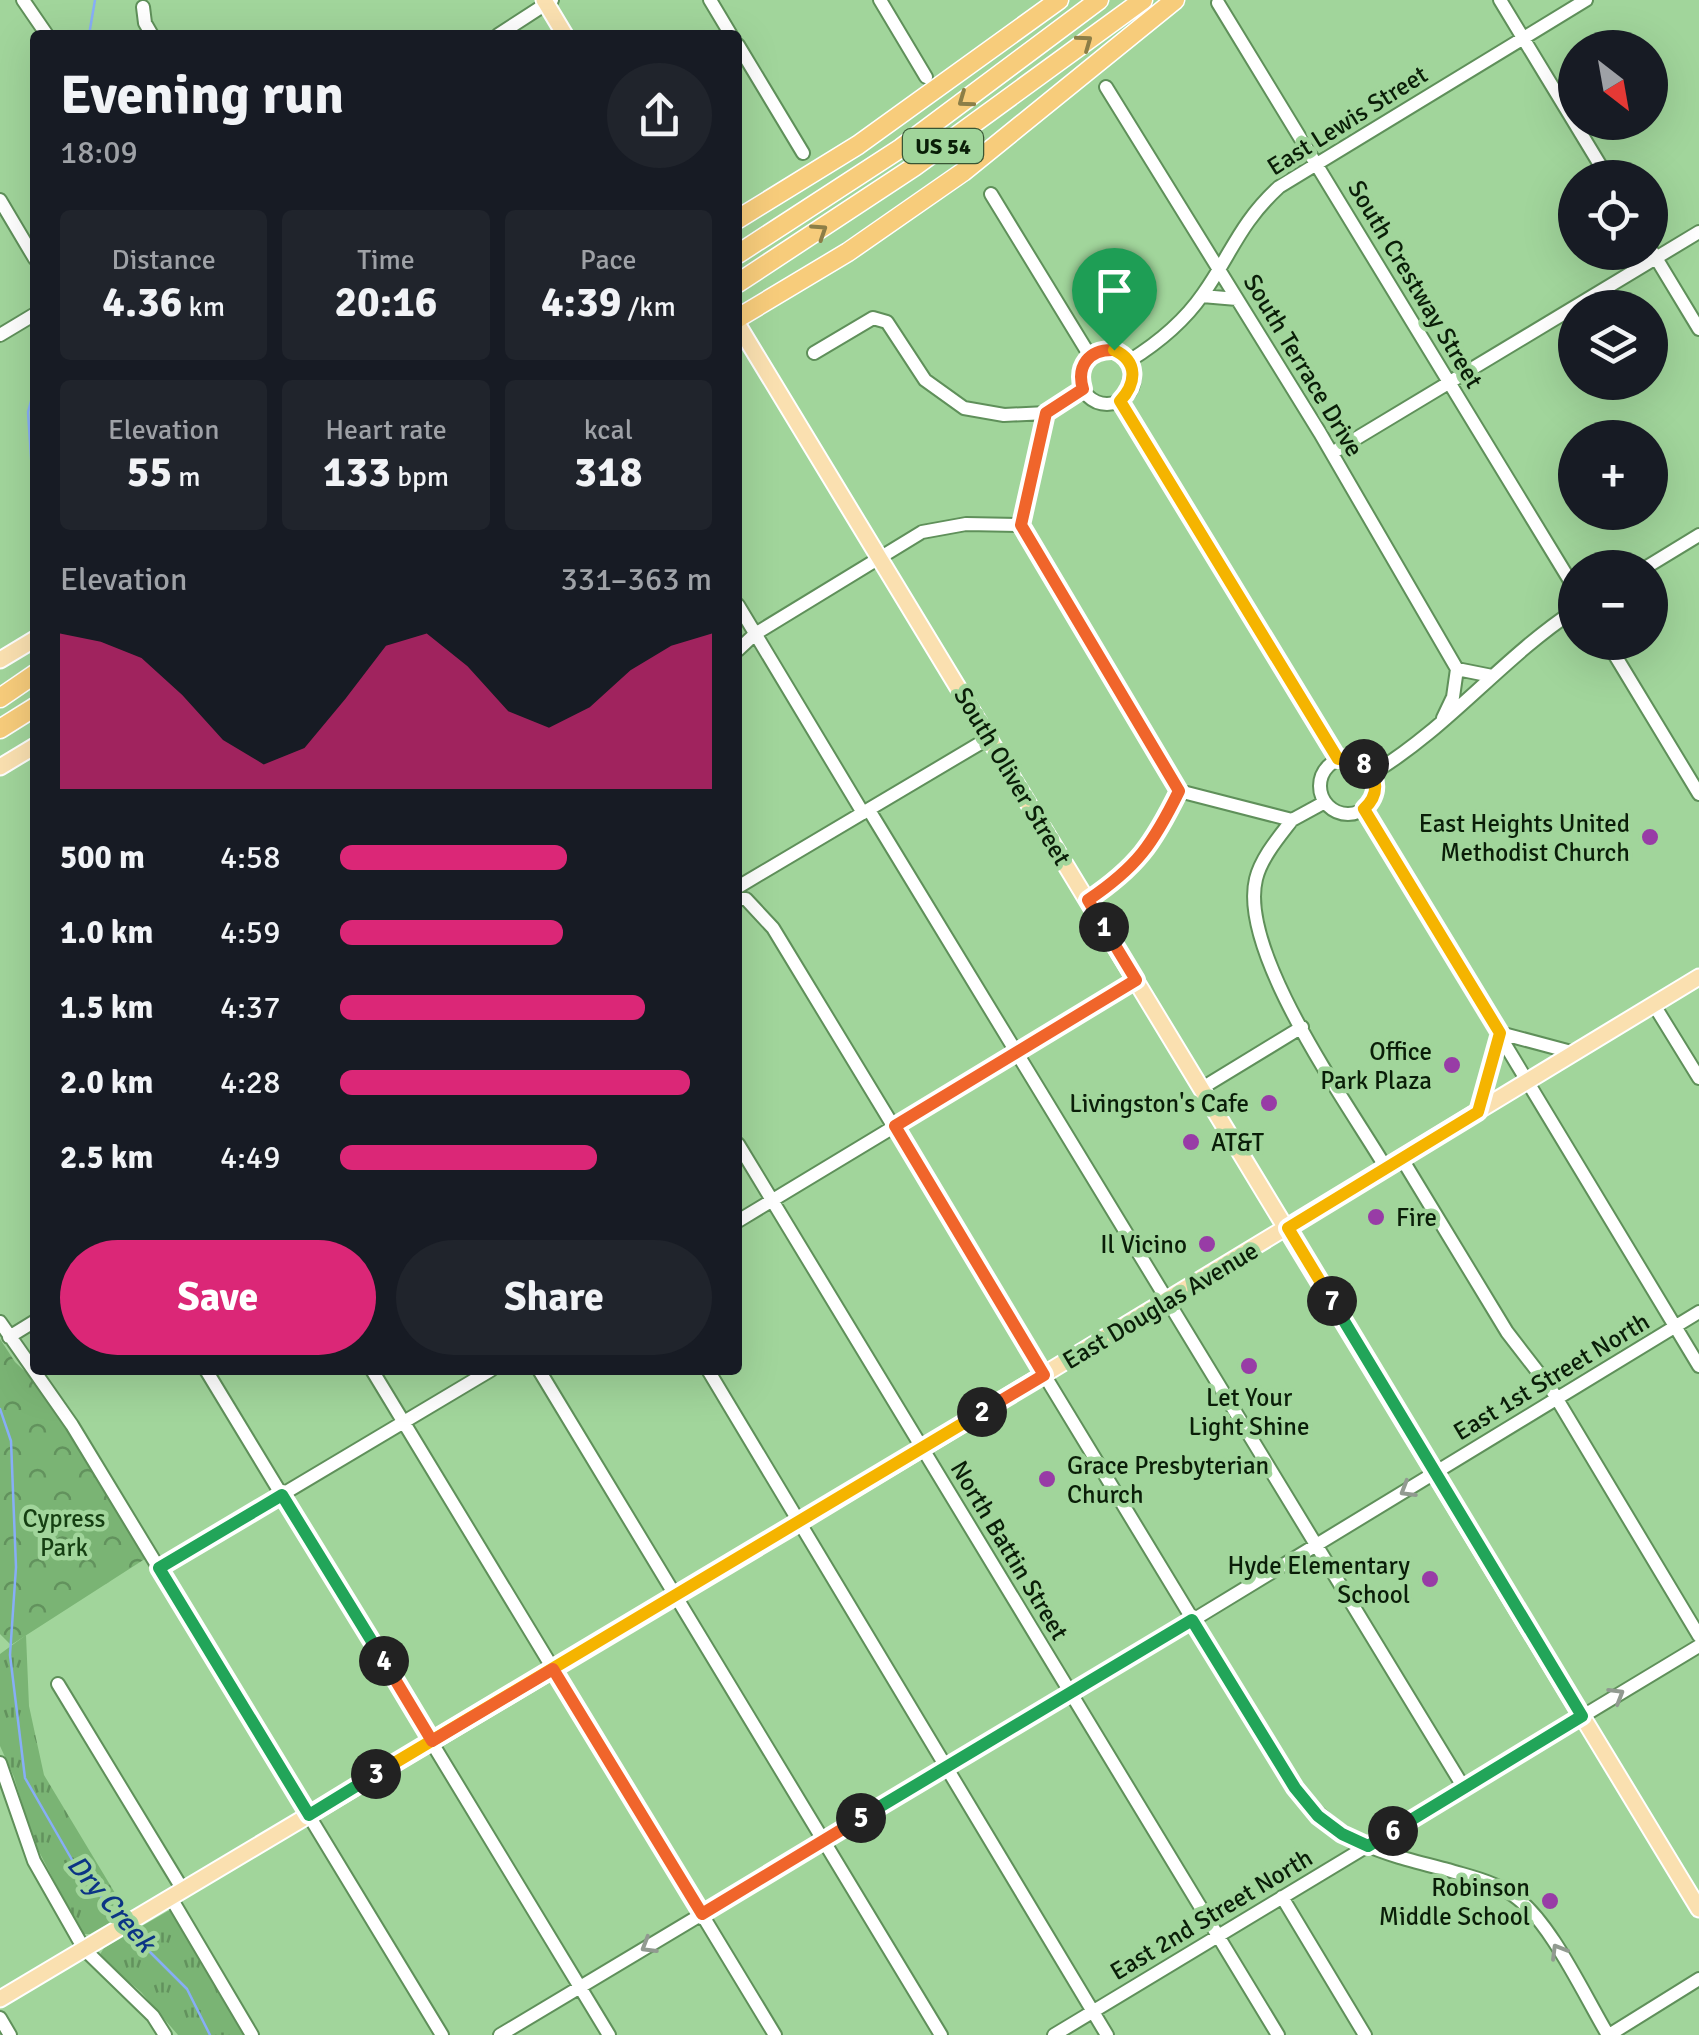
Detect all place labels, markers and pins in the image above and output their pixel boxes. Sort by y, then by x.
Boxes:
pin [1072,248,1157,351]
pin: 8 [1339,739,1389,789]
place label: East Heights United Methodist Church [1419,808,1630,868]
marker: East Heights United Methodist Church [1639,826,1661,848]
pin: 1 [1079,902,1129,952]
place label: Office Park Plaza [1320,1036,1432,1096]
marker: Office Park Plaza [1441,1054,1463,1076]
place label: Livingston's Cafe [1069,1088,1249,1119]
marker: Livingston's Cafe [1258,1092,1280,1114]
place label: AT&T [1211,1127,1265,1158]
marker: AT&T [1180,1131,1202,1153]
place label: Fire [1396,1202,1437,1233]
marker: Fire [1365,1206,1387,1228]
place label: Il Vicino [1100,1229,1187,1260]
marker: Il Vicino [1196,1233,1218,1255]
pin: 7 [1307,1276,1357,1326]
marker: Let Your Light Shine [1238,1355,1260,1377]
place label: Let Your Light Shine [1189,1382,1309,1442]
pin: 2 [957,1387,1007,1437]
place label: Grace Presbyterian Church [1067,1450,1269,1510]
marker: Grace Presbyterian Church [1036,1468,1058,1490]
place label: Hyde Elementary School [1228,1550,1410,1610]
marker: Hyde Elementary School [1419,1568,1441,1590]
pin: 4 [359,1636,409,1686]
pin: 3 [351,1749,401,1799]
pin: 5 [836,1793,886,1843]
pin: 6 [1368,1806,1418,1856]
place label: Robinson Middle School [1379,1872,1530,1932]
marker: Robinson Middle School [1539,1890,1561,1912]

